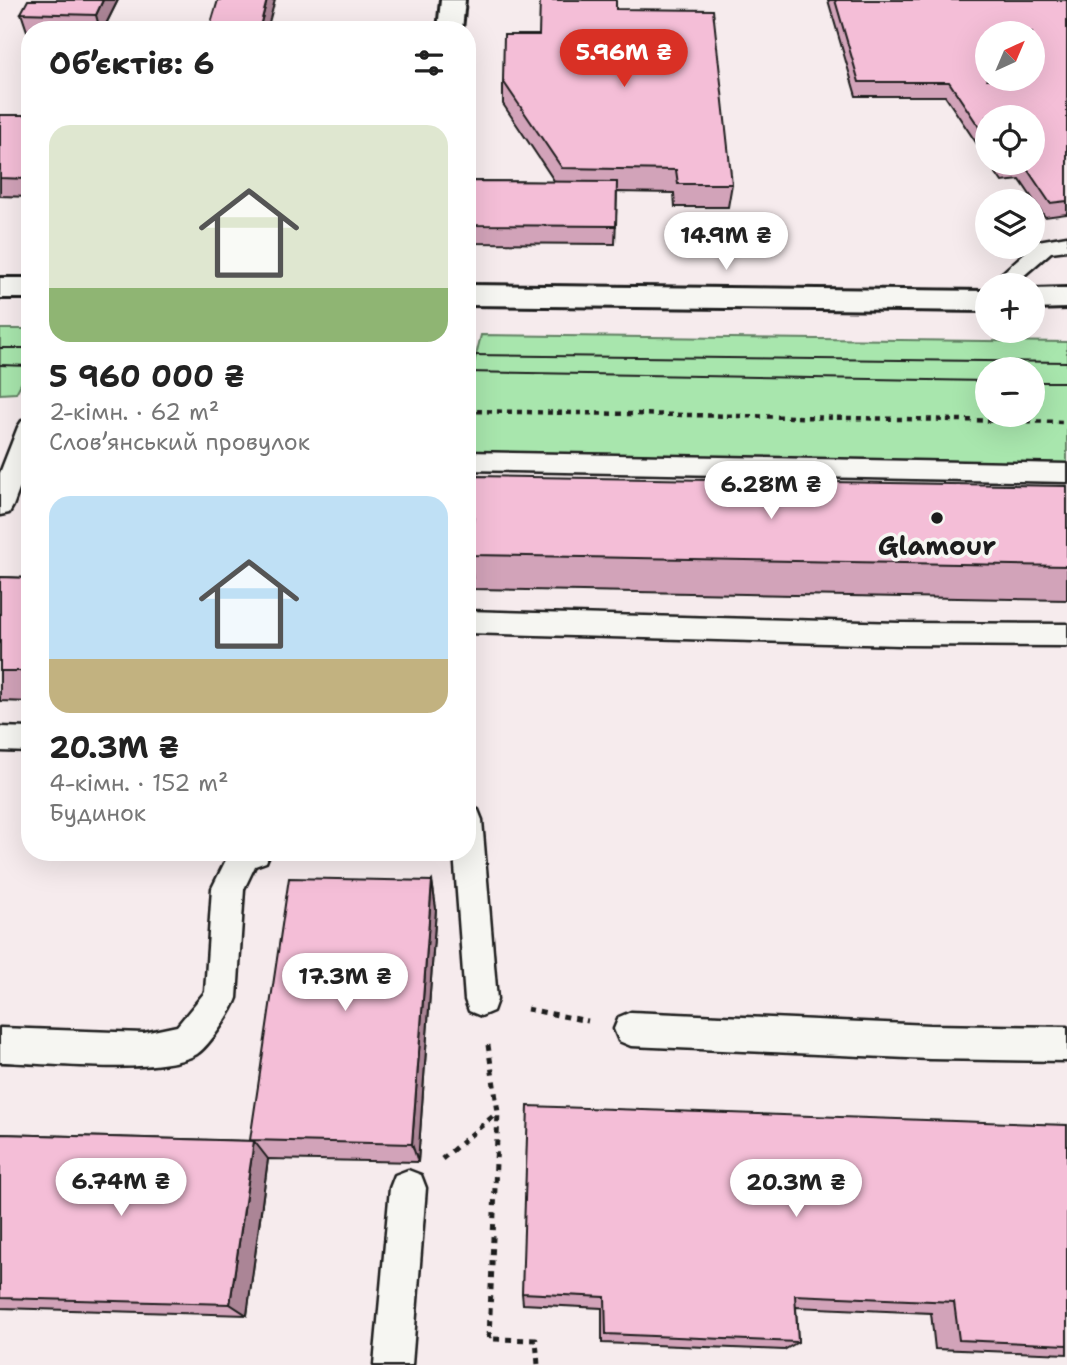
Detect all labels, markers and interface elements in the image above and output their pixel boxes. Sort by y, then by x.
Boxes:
north arrow [975,21,1045,91]
map controls [975,21,1045,427]
pin: 5.96M ₴ [559,29,689,89]
text: 5.96M ₴ [576,37,672,67]
text: Об’єктів: 6 [49,43,215,84]
icon: filters [410,44,448,82]
button: locate [975,105,1045,175]
icon: home [186,170,312,296]
button: layers [975,189,1045,259]
pin: 14.9M ₴ [661,212,791,272]
text: 14.9M ₴ [680,220,772,250]
button: + [975,273,1045,343]
text: 5 960 000 ₴ [49,356,245,397]
button: − [975,357,1045,427]
text: 2-кімн. · 62 m² [49,397,219,427]
text: Словʼянський провулок [49,427,310,457]
pin: 6.28M ₴ [706,462,836,521]
text: 6.28M ₴ [720,469,822,499]
marker: Glamour [929,510,945,526]
place label: Glamour [878,528,996,563]
icon: home [186,541,312,667]
text: 20.3M ₴ [49,727,179,768]
text: 4-кімн. · 152 m² [49,768,229,798]
text: Будинок [49,798,146,828]
pin: 17.3M ₴ [280,954,410,1013]
text: 17.3M ₴ [298,961,392,991]
pin: 6.74M ₴ [56,1158,186,1218]
pin: 20.3M ₴ [731,1160,861,1219]
text: 6.74M ₴ [72,1166,170,1196]
text: 20.3M ₴ [746,1167,846,1197]

